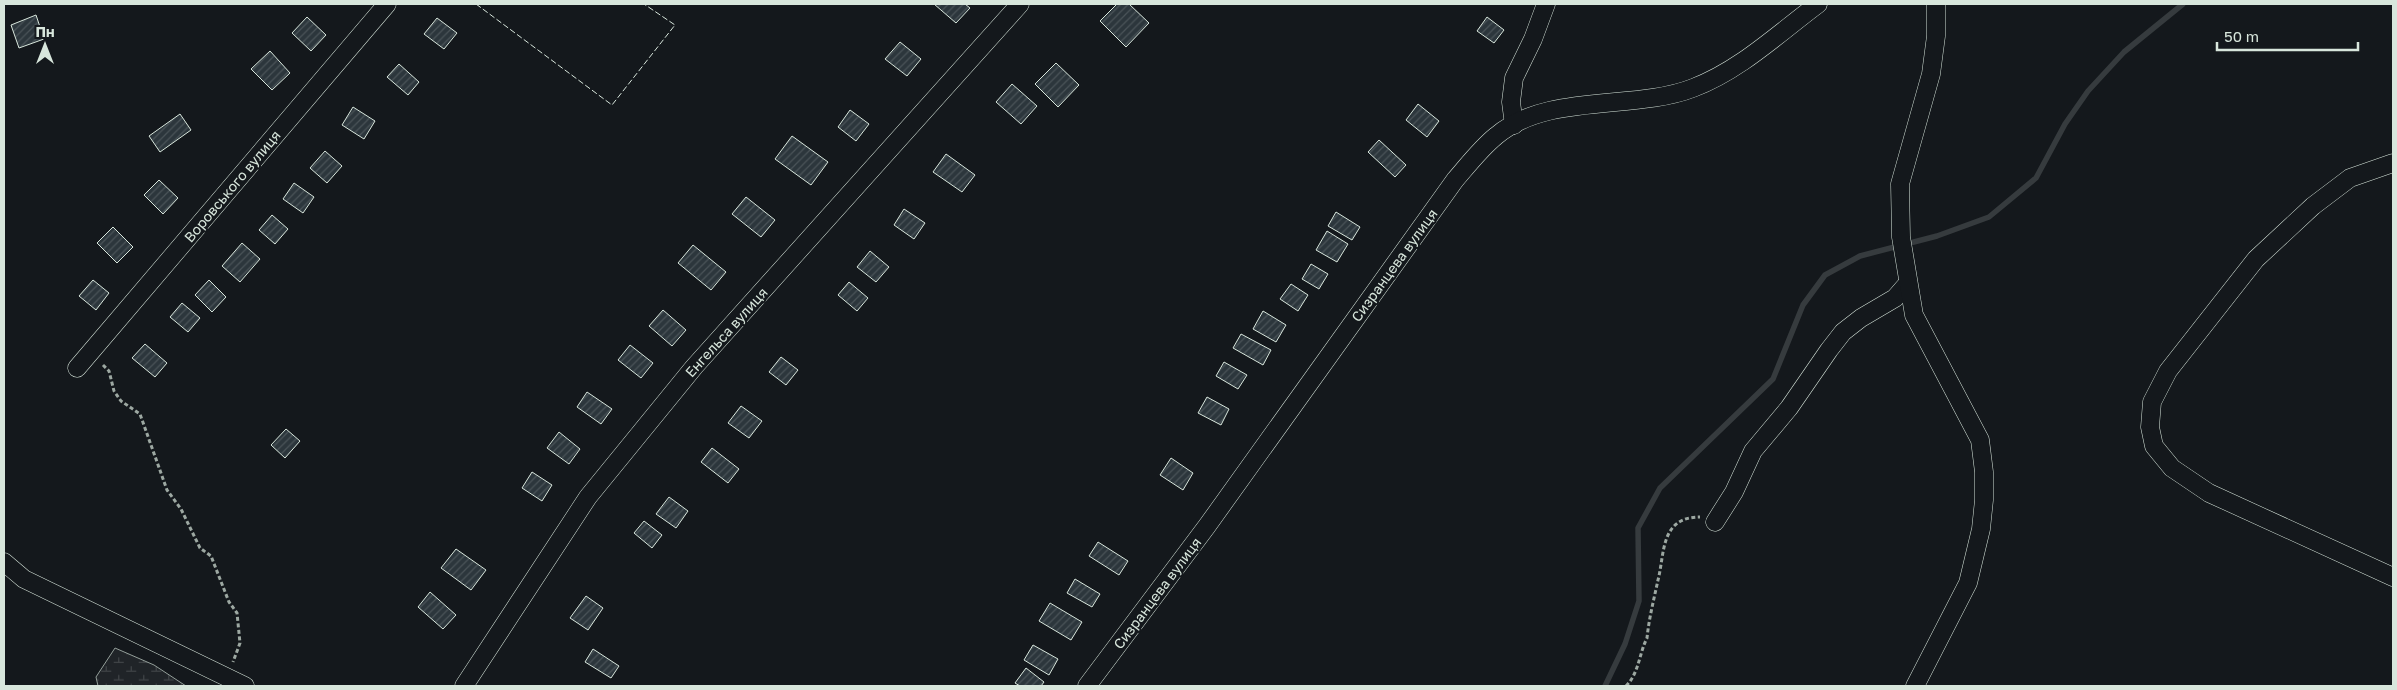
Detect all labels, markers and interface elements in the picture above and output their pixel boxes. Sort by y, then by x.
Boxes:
north arrow [20,20,70,70]
scale bar [2217,20,2358,52]
text: Пн [35,23,55,40]
text: 50 m [2224,27,2259,45]
street label: Воровського вулиця [180,127,284,245]
street label: Сизранцева вулиця [1347,205,1441,325]
street label: Енгельса вулиця [681,284,771,380]
street label: Сизранцева вулиця [1109,534,1205,652]

